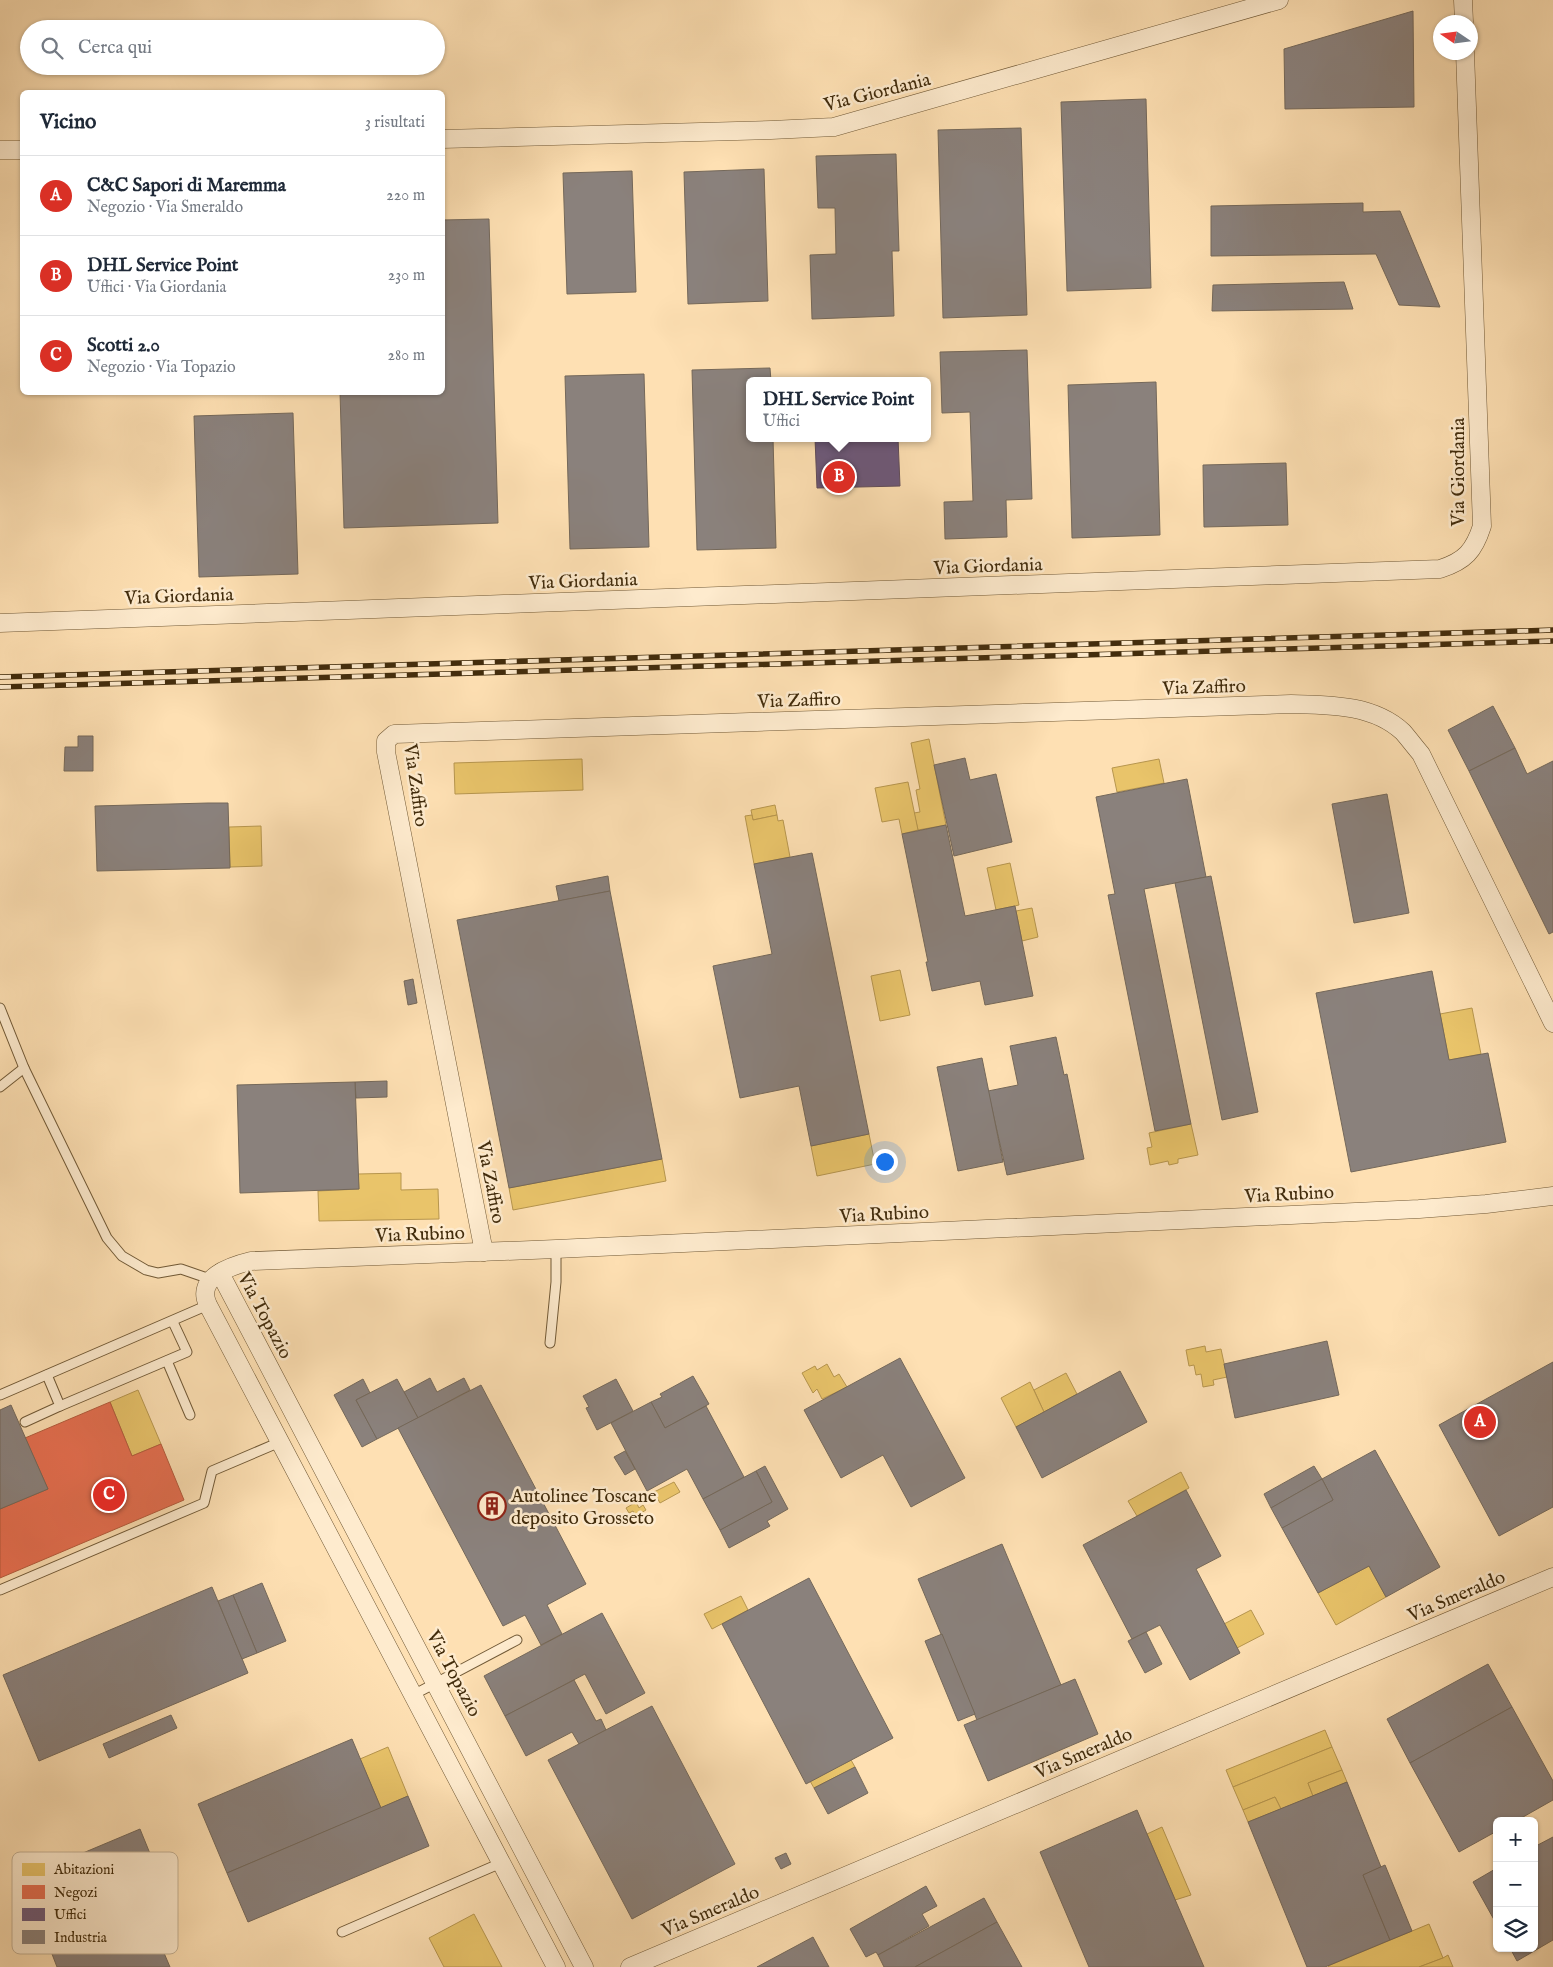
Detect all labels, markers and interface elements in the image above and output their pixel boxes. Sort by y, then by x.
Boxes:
north arrow [1433,15,1478,60]
search box [20,20,445,75]
icon: search [38,34,66,62]
text: Cerca qui [78,36,152,60]
street label: Via Giordania [821,68,934,118]
text: Vicino [40,109,96,136]
text: 3 risultati [365,113,425,133]
text: C&C Sapori di Maremma [87,174,286,198]
text: A [51,186,61,206]
text: 220 m [386,186,425,206]
text: Negozio · Via Smeraldo [87,198,243,218]
text: DHL Service Point [87,254,238,278]
text: B [51,266,61,286]
text: 230 m [388,266,425,286]
text: Uffici · Via Giordania [87,278,226,298]
text: Scotti 2.0 [87,334,160,358]
text: C [50,346,62,366]
text: 280 m [388,346,425,366]
text: Negozio · Via Topazio [87,358,236,378]
popup [746,377,931,442]
text: DHL Service Point [763,388,914,412]
text: Uffici [763,412,800,432]
street label: Via Giordania [1447,417,1471,527]
pin: B [823,458,855,496]
street label: Via Giordania [932,553,1044,581]
street label: Via Giordania [527,568,639,596]
street label: Via Giordania [123,583,235,611]
street label: Via Zaffiro [1161,675,1246,701]
street label: Via Zaffiro [756,688,841,714]
street label: Via Zaffiro [397,741,433,828]
street label: Via Zaffiro [470,1138,510,1226]
your location [872,1149,898,1175]
street label: Via Rubino [1243,1181,1334,1209]
street label: Via Rubino [838,1201,929,1229]
street label: Via Rubino [374,1221,465,1249]
street label: Via Topazio [231,1268,297,1363]
pin: A [1464,1403,1496,1441]
pin: C [93,1476,125,1514]
place label: Autolinee Toscane deposito Grosseto [510,1485,657,1531]
building icon: Autolinee Toscane deposito Grosseto [477,1491,507,1521]
street label: Via Smeraldo [1403,1566,1509,1629]
street label: Via Topazio [420,1626,486,1721]
street label: Via Smeraldo [1030,1723,1136,1786]
map controls [1493,1817,1538,1952]
button: + [1493,1817,1538,1862]
legend [12,1852,178,1954]
text: Abitazioni [53,1861,115,1879]
button: − [1493,1862,1538,1907]
street label: Via Smeraldo [657,1881,763,1944]
text: Negozi [54,1884,98,1902]
text: Uffici [54,1906,87,1924]
button: layers [1493,1907,1538,1952]
text: Industria [54,1929,108,1947]

